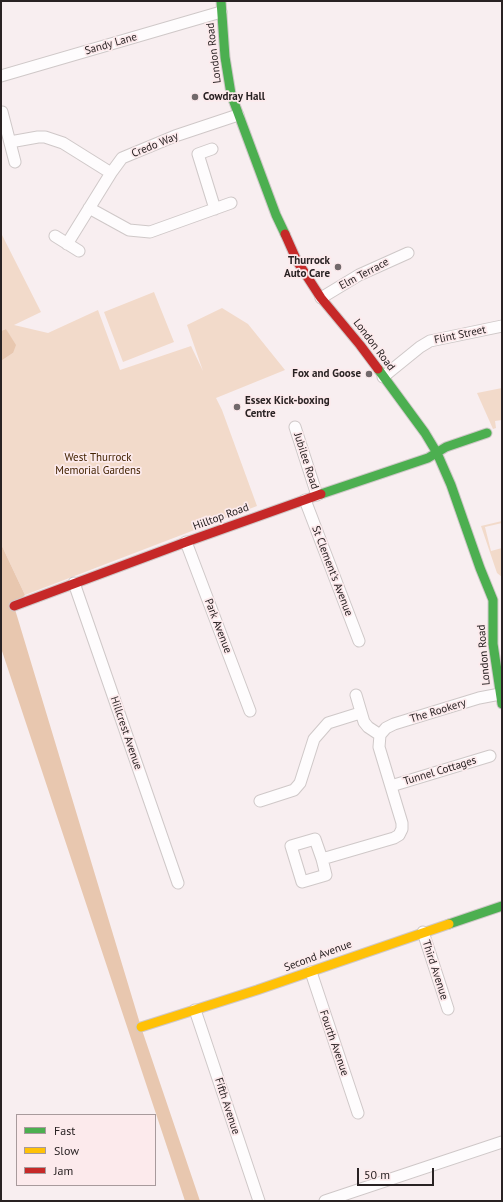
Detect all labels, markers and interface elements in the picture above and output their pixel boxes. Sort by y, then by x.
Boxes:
street label: London Road [204,22,224,84]
street label: Sandy Lane [83,30,139,58]
place label: Cowdray Hall [203,90,265,104]
marker: Cowdray Hall [190,92,200,102]
street label: Credo Way [130,130,180,160]
place label: Thurrock Auto Care [284,254,330,280]
street label: Elm Terrace [337,255,391,293]
marker: Thurrock Auto Care [333,262,343,272]
street label: London Road [350,317,398,373]
street label: Flint Street [433,323,487,347]
place label: Fox and Goose [292,367,361,381]
marker: Fox and Goose [364,369,374,379]
place label: Essex Kick-boxing Centre [245,394,330,420]
marker: Essex Kick-boxing Centre [232,402,242,412]
street label: Jubilee Road [291,431,321,491]
park label: West Thurrock Memorial Gardens [55,451,141,477]
street label: Hilltop Road [191,501,251,533]
street label: St Clement's Avenue [309,524,355,618]
street label: Park Avenue [202,597,234,655]
street label: London Road [475,624,493,686]
street label: Hillcrest Avenue [107,695,145,771]
street label: The Rookery [408,696,468,726]
street label: Tunnel Cottages [402,754,478,788]
street label: Second Avenue [282,938,354,974]
street label: Third Avenue [419,938,451,1002]
street label: Fourth Avenue [317,1008,351,1078]
street label: Fifth Avenue [212,1076,242,1136]
legend [16,1114,156,1186]
text: Fast [54,1123,75,1138]
text: Slow [54,1143,79,1158]
scale bar [359,1160,436,1186]
text: Jam [54,1163,73,1178]
text: 50 m [364,1167,390,1182]

